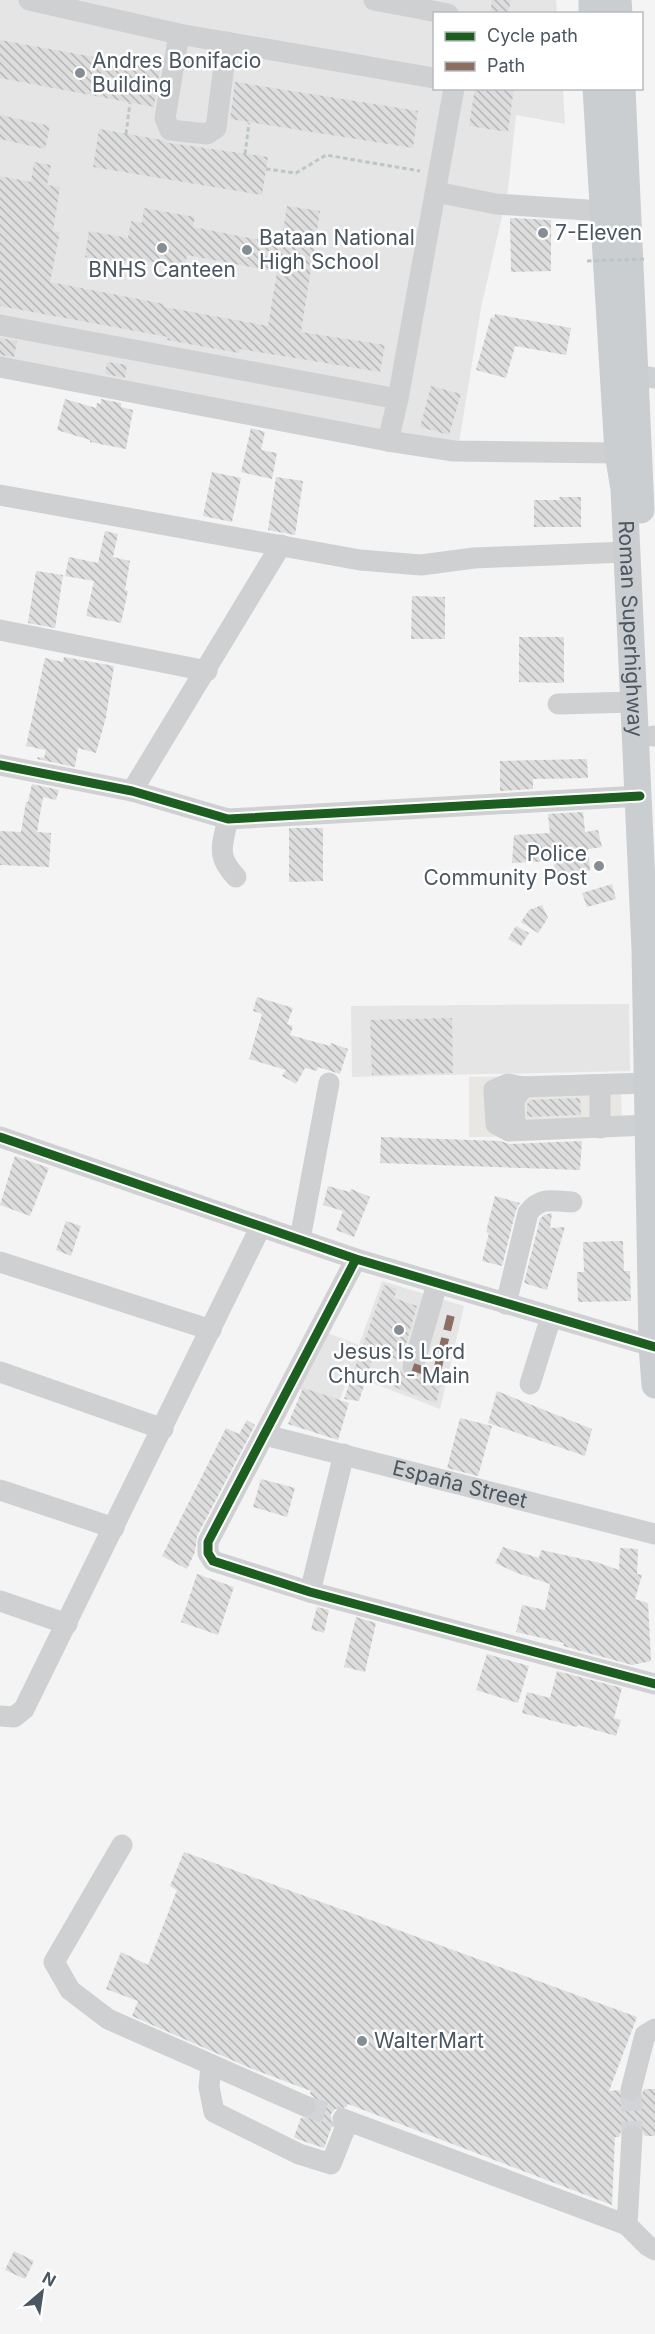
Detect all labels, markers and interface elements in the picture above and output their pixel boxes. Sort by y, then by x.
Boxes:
legend [433,12,643,90]
text: Cycle path [487,25,578,46]
place label: Andres Bonifacio Building [92,48,261,97]
text: Path [487,55,525,76]
marker: Andres Bonifacio Building [73,66,87,80]
place label: 7-Eleven [555,220,642,245]
place label: Bataan National High School [259,225,415,274]
marker: 7-Eleven [536,226,550,240]
marker: BNHS Canteen [155,241,169,255]
marker: Bataan National High School [240,243,254,257]
place label: BNHS Canteen [88,257,236,282]
street label: Roman Superhighway [613,520,648,738]
place label: Police Community Post [424,841,587,890]
marker: Police Community Post [592,859,606,873]
marker: Jesus Is Lord Church - Main [392,1323,406,1337]
place label: Jesus Is Lord Church - Main [328,1339,470,1388]
street label: España Street [390,1455,530,1513]
place label: WalterMart [374,2028,484,2053]
marker: WalterMart [355,2034,369,2048]
north arrow [12,2262,72,2322]
text: N [39,2267,59,2291]

